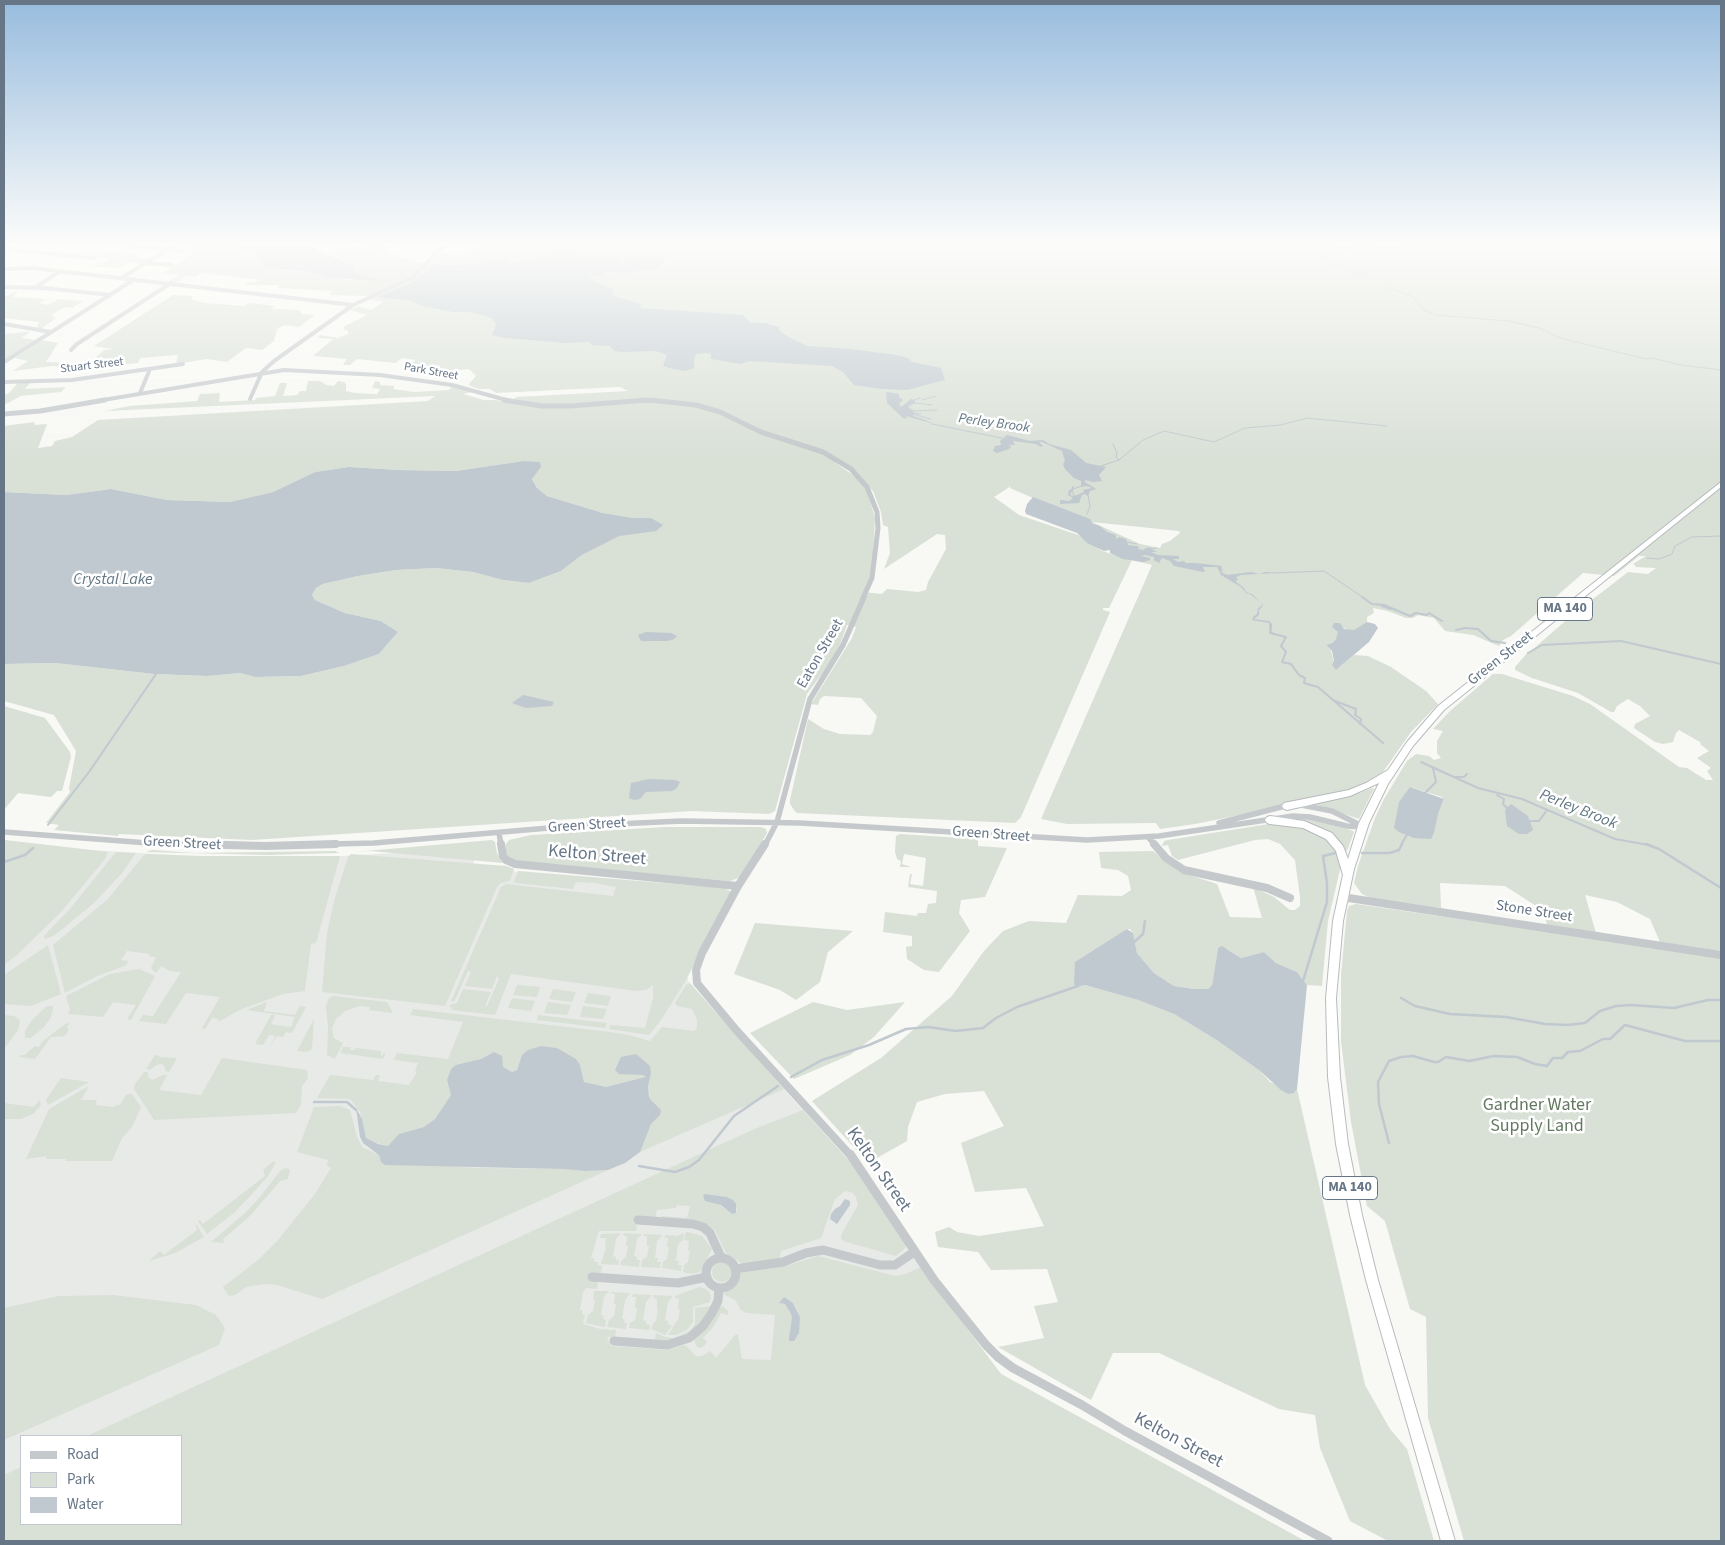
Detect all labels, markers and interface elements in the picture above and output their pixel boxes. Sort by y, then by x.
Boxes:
street label: Stuart Street [60,355,124,377]
street label: Park Street [403,360,459,384]
water label: Perley Brook [957,411,1031,437]
water label: Crystal Lake [73,570,153,590]
road number: MA 140 [1538,598,1592,620]
street label: Eaton Street [794,616,848,692]
street label: Green Street [1465,628,1537,690]
water label: Perley Brook [1536,786,1620,834]
street label: Green Street [547,814,627,838]
street label: Green Street [951,823,1031,847]
street label: Green Street [143,833,221,855]
street label: Kelton Street [547,841,647,871]
street label: Stone Street [1495,897,1573,927]
park label: Gardner Water Supply Land [1483,1095,1591,1138]
street label: Kelton Street [841,1124,915,1216]
road number: MA 140 [1322,1176,1378,1200]
street label: Kelton Street [1130,1408,1226,1474]
legend [20,1435,182,1525]
text: Road [67,1444,99,1465]
text: Park [67,1469,95,1490]
text: Water [67,1494,103,1515]

